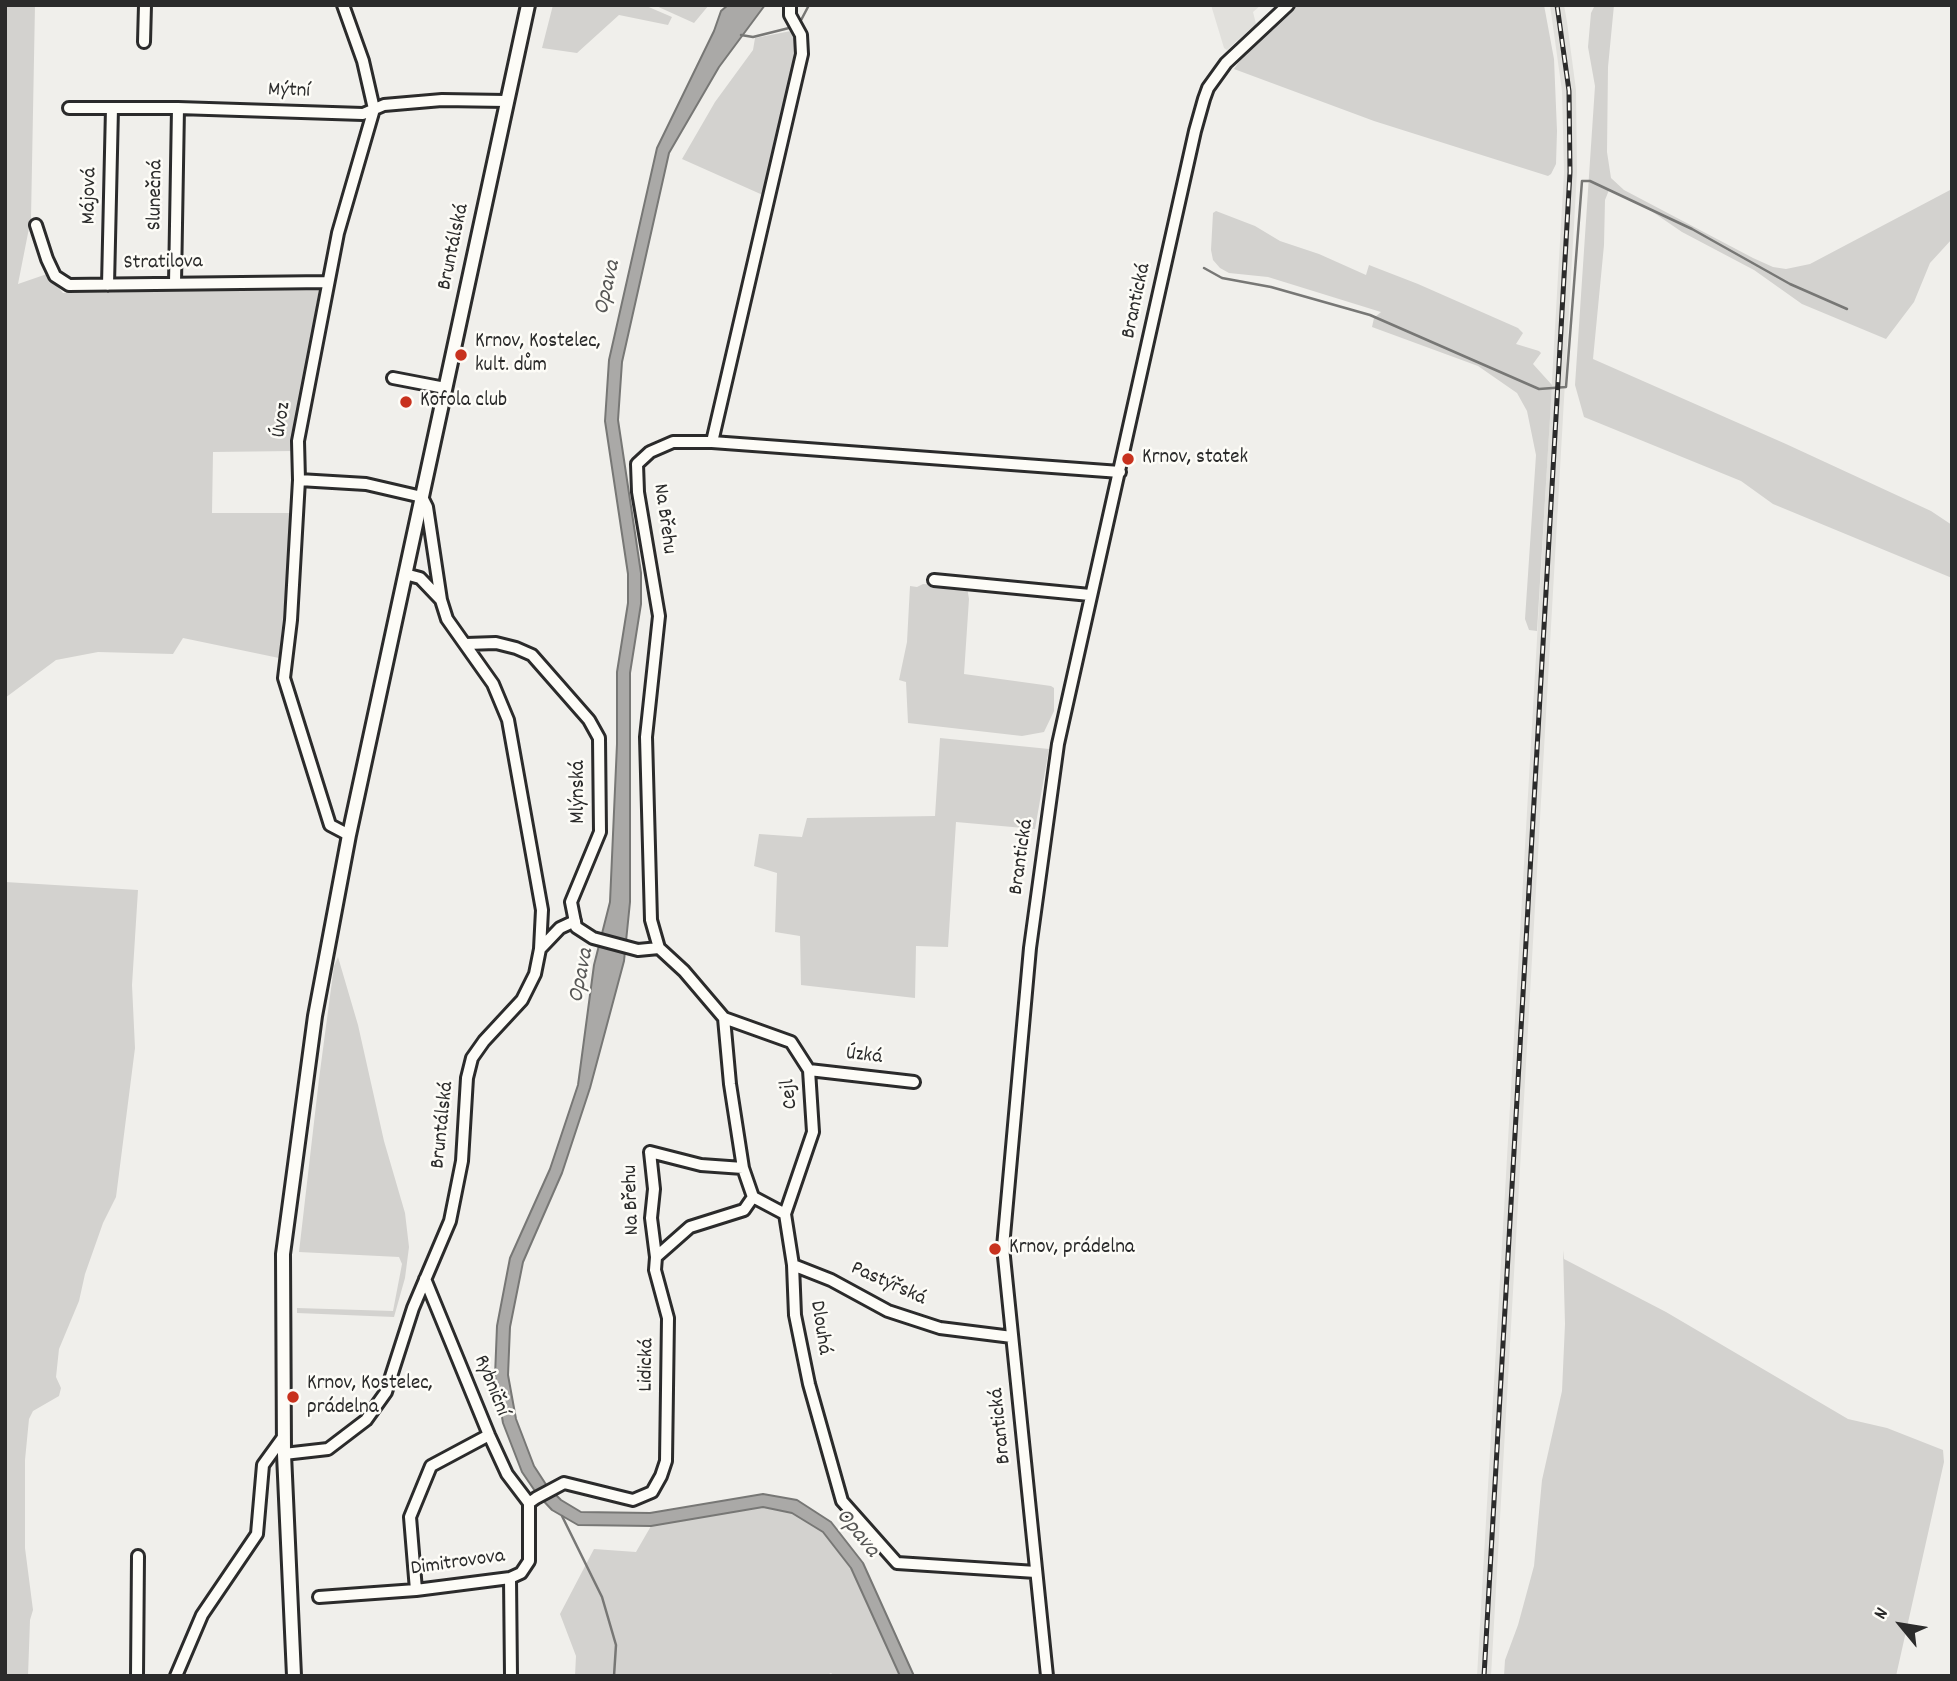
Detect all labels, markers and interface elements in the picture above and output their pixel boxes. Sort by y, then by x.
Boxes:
street label: Mýtní [268,79,310,105]
street label: Slunečná [144,159,170,231]
street label: Májová [78,167,104,225]
street label: Bruntálská [434,202,476,292]
street label: Stratilova [123,251,203,277]
water label: Opava [589,258,629,318]
street label: Brantická [1118,261,1158,341]
place label: Krnov, Kostelec, kult. dům [475,330,601,380]
marker: Krnov, Kostelec, kult. dům [453,347,469,363]
place label: Kofola club [420,389,507,415]
marker: Kofola club [398,394,414,410]
street label: Úvoz [268,400,298,440]
place label: Krnov, statek [1142,446,1248,472]
marker: Krnov, statek [1120,451,1136,467]
street label: Na Břehu [646,482,680,556]
street label: Mlýnská [567,760,593,824]
street label: Brantická [1005,817,1041,897]
water label: Opava [564,946,602,1006]
street label: Úzká [844,1042,884,1072]
street label: Cejl [777,1078,805,1110]
street label: Bruntálská [427,1080,461,1170]
street label: Na Břehu [619,1164,647,1236]
place label: Krnov, prádelna [1009,1236,1135,1262]
marker: Krnov, prádelna [987,1241,1003,1257]
street label: Pastýřská [846,1257,930,1313]
street label: Dlouhá [802,1299,836,1357]
street label: Lidická [635,1338,661,1392]
street label: Rybniční [466,1352,514,1420]
place label: Krnov, Kostelec, prádelna [307,1372,433,1422]
street label: Brantická [985,1387,1019,1465]
marker: Krnov, Kostelec, prádelna [285,1389,301,1405]
water label: Opava [828,1504,884,1564]
street label: Dimitrovova [409,1545,507,1583]
north arrow [1866,1590,1936,1660]
text: N [1868,1603,1896,1625]

